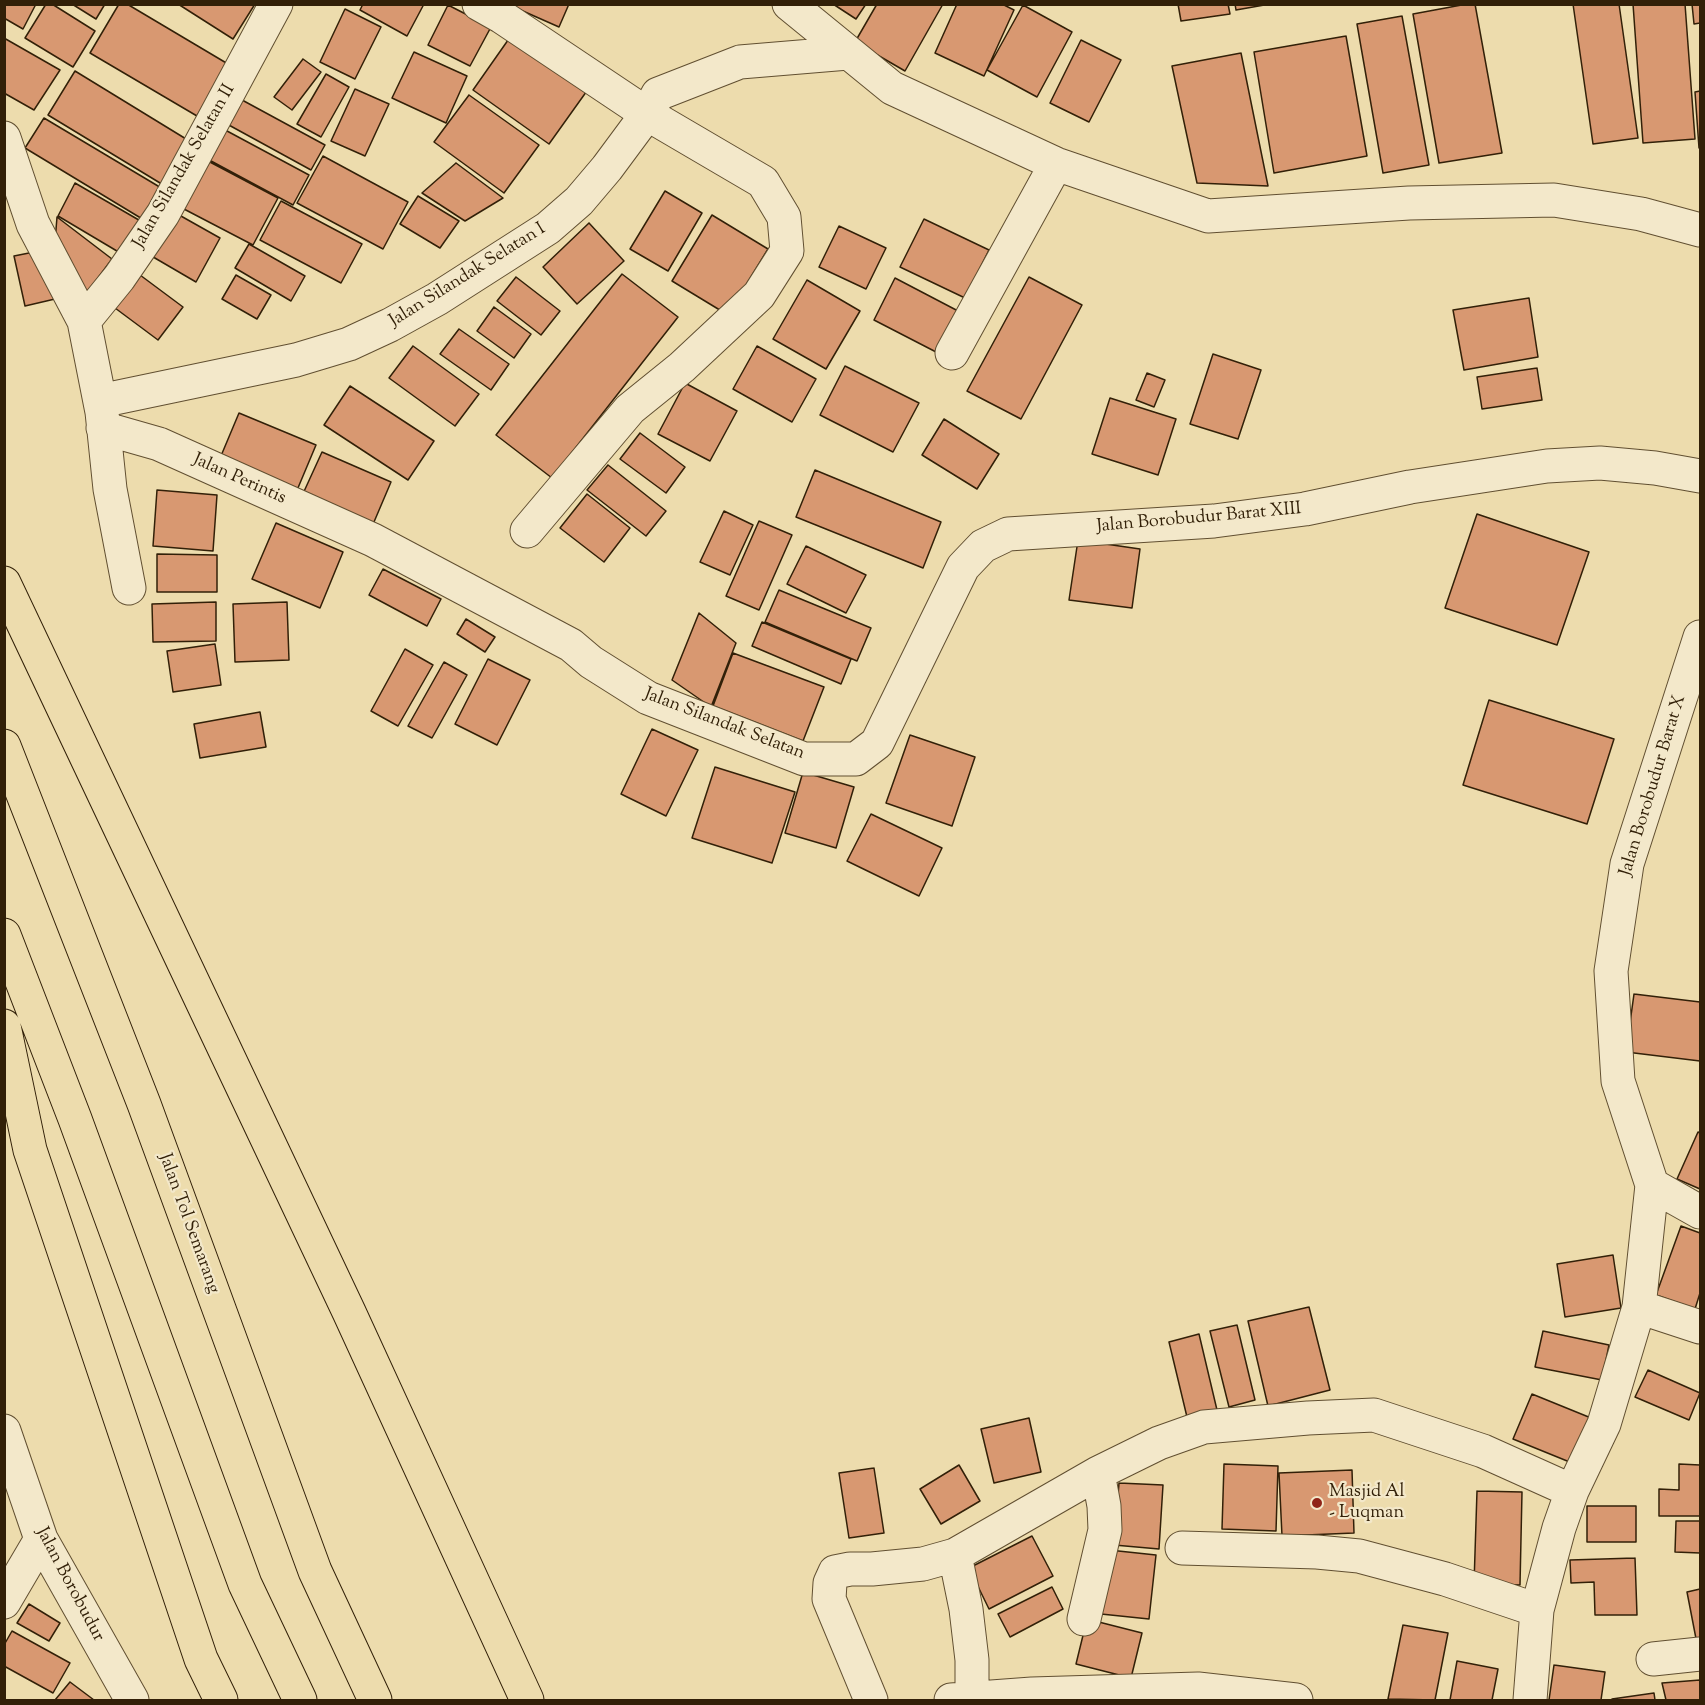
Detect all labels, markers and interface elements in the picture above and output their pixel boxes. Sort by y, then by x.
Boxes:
street label: Jalan Silandak Selatan II [129,81,241,253]
street label: Jalan Silandak Selatan I [386,219,550,333]
street label: Jalan Perintis [189,450,289,510]
street label: Jalan Borobudur Barat XIII [1096,499,1302,539]
street label: Jalan Silandak Selatan [641,684,807,766]
street label: Jalan Borobudur Barat X [1616,693,1692,879]
street label: Jalan Tol Semarang [153,1151,223,1297]
place label: Masjid Al - Luqman [1329,1482,1405,1524]
marker: Masjid Al - Luqman [1310,1496,1324,1510]
street label: Jalan Borobudur [30,1524,108,1646]

